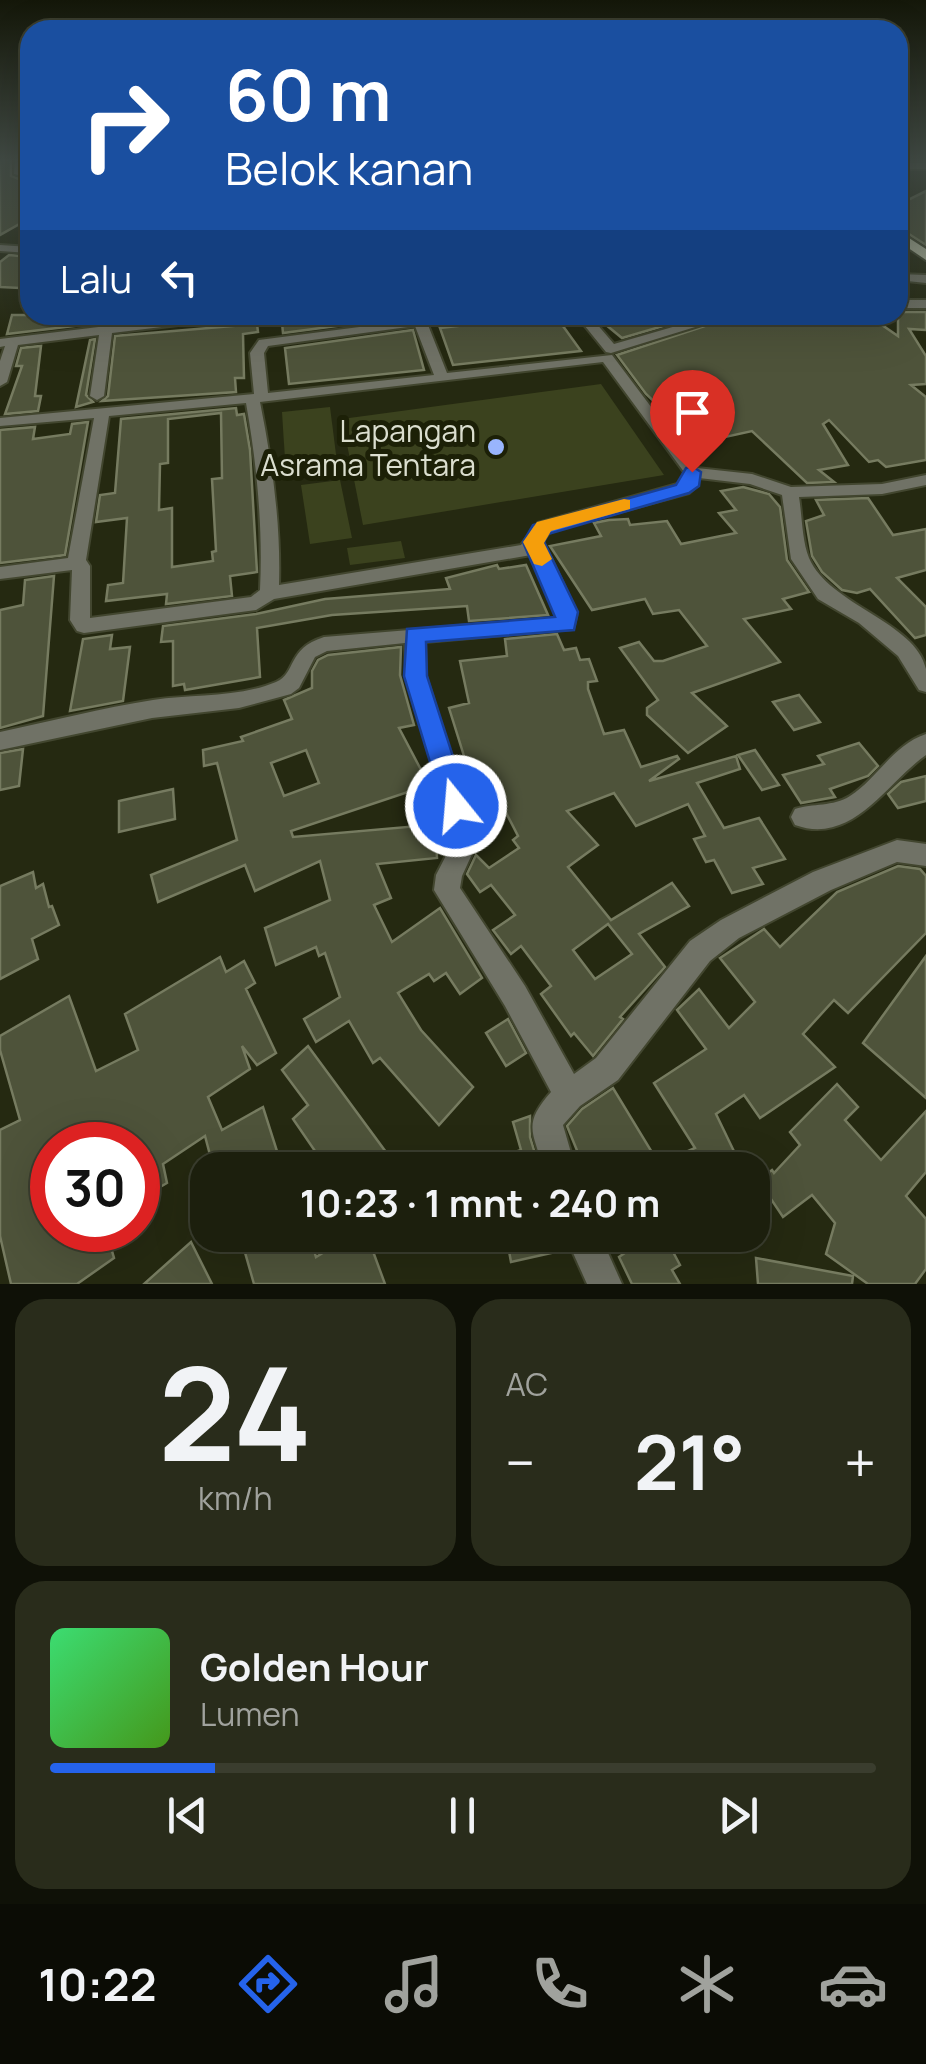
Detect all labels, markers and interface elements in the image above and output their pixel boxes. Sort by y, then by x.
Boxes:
text: 60 m [225,46,392,142]
icon: right [60,60,190,190]
text: Belok kanan [225,137,473,199]
icon: left [152,250,207,305]
text: Lalu [60,252,132,304]
pin [650,370,735,473]
icon: arrive [665,385,720,440]
place label: Lapangan Asrama Tentara [260,410,476,485]
marker: Lapangan Asrama Tentara [485,436,507,458]
position arrow [404,754,508,858]
speed limit sign: 30 [30,1122,160,1252]
text: 10:23 · 1 mnt · 240 m [300,1176,660,1228]
text: 24 [158,1322,312,1500]
text: AC [506,1362,548,1406]
text: 21° [634,1410,745,1513]
text: − [506,1424,535,1500]
text: + [844,1424,876,1500]
text: km/h [198,1476,272,1520]
text: Golden Hour [200,1640,429,1692]
text: Lumen [200,1692,300,1736]
icon: previous [160,1788,215,1843]
icon: pause [435,1788,490,1843]
icon: next [711,1788,766,1843]
icon: directions [233,1949,303,2019]
icon: music [379,1949,449,2019]
icon: phone [525,1949,595,2019]
icon: climate [672,1949,742,2019]
icon: car [818,1949,888,2019]
text: 10:22 [38,1953,156,2015]

